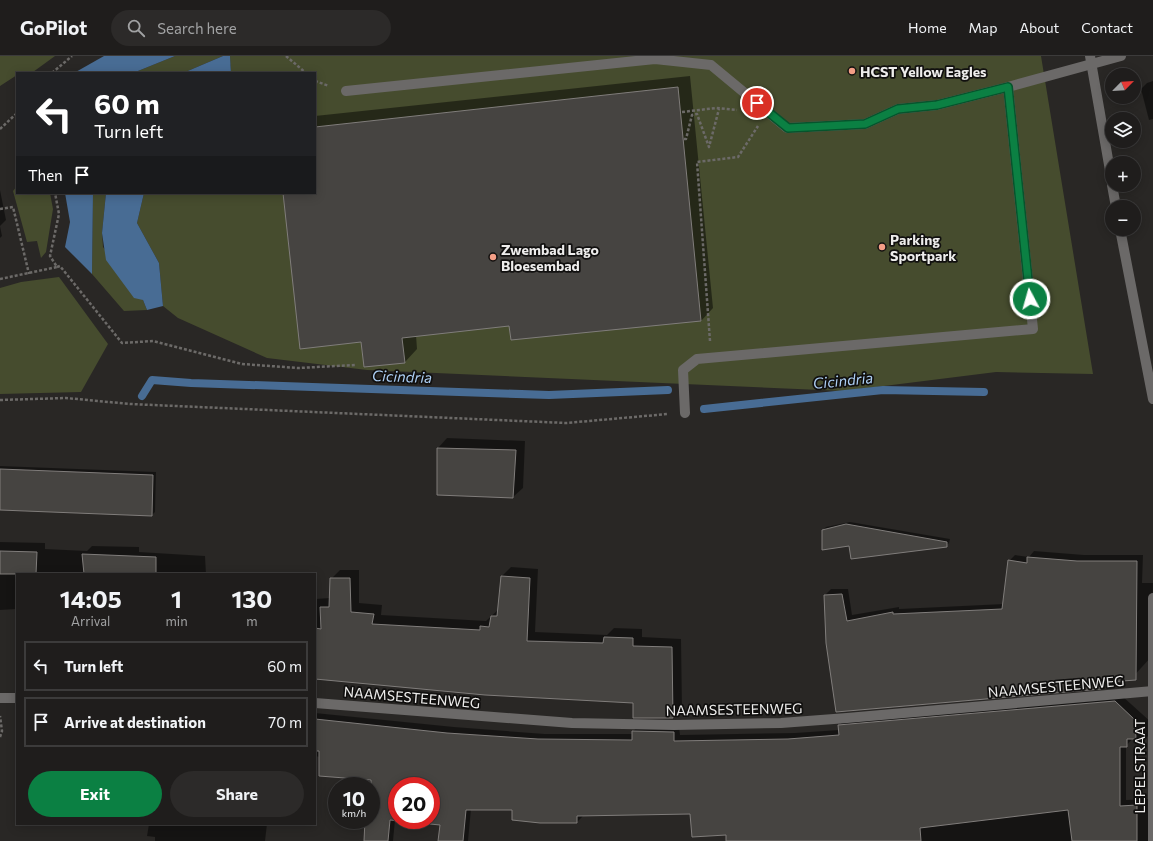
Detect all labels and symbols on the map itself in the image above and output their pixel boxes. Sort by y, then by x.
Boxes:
place label: HCST Yellow Eagles [860,63,987,80]
marker: HCST Yellow Eagles [847,66,857,76]
north arrow [1105,68,1141,104]
pin [740,86,774,120]
place label: Parking Sportpark [890,231,956,264]
place label: Zwembad Lago Bloesembad [501,241,599,274]
marker: Parking Sportpark [877,242,887,252]
marker: Zwembad Lago Bloesembad [488,252,498,262]
position arrow [1009,278,1051,320]
water label: Cicindria [372,366,433,386]
water label: Cicindria [812,368,874,392]
street label: NAAMSESTEENWEG [987,672,1125,700]
street label: NAAMSESTEENWEG [343,683,481,711]
street label: NAAMSESTEENWEG [665,699,803,719]
street label: LEPELSTRAAT [1131,719,1148,813]
speed limit sign: 20 [388,777,440,829]

